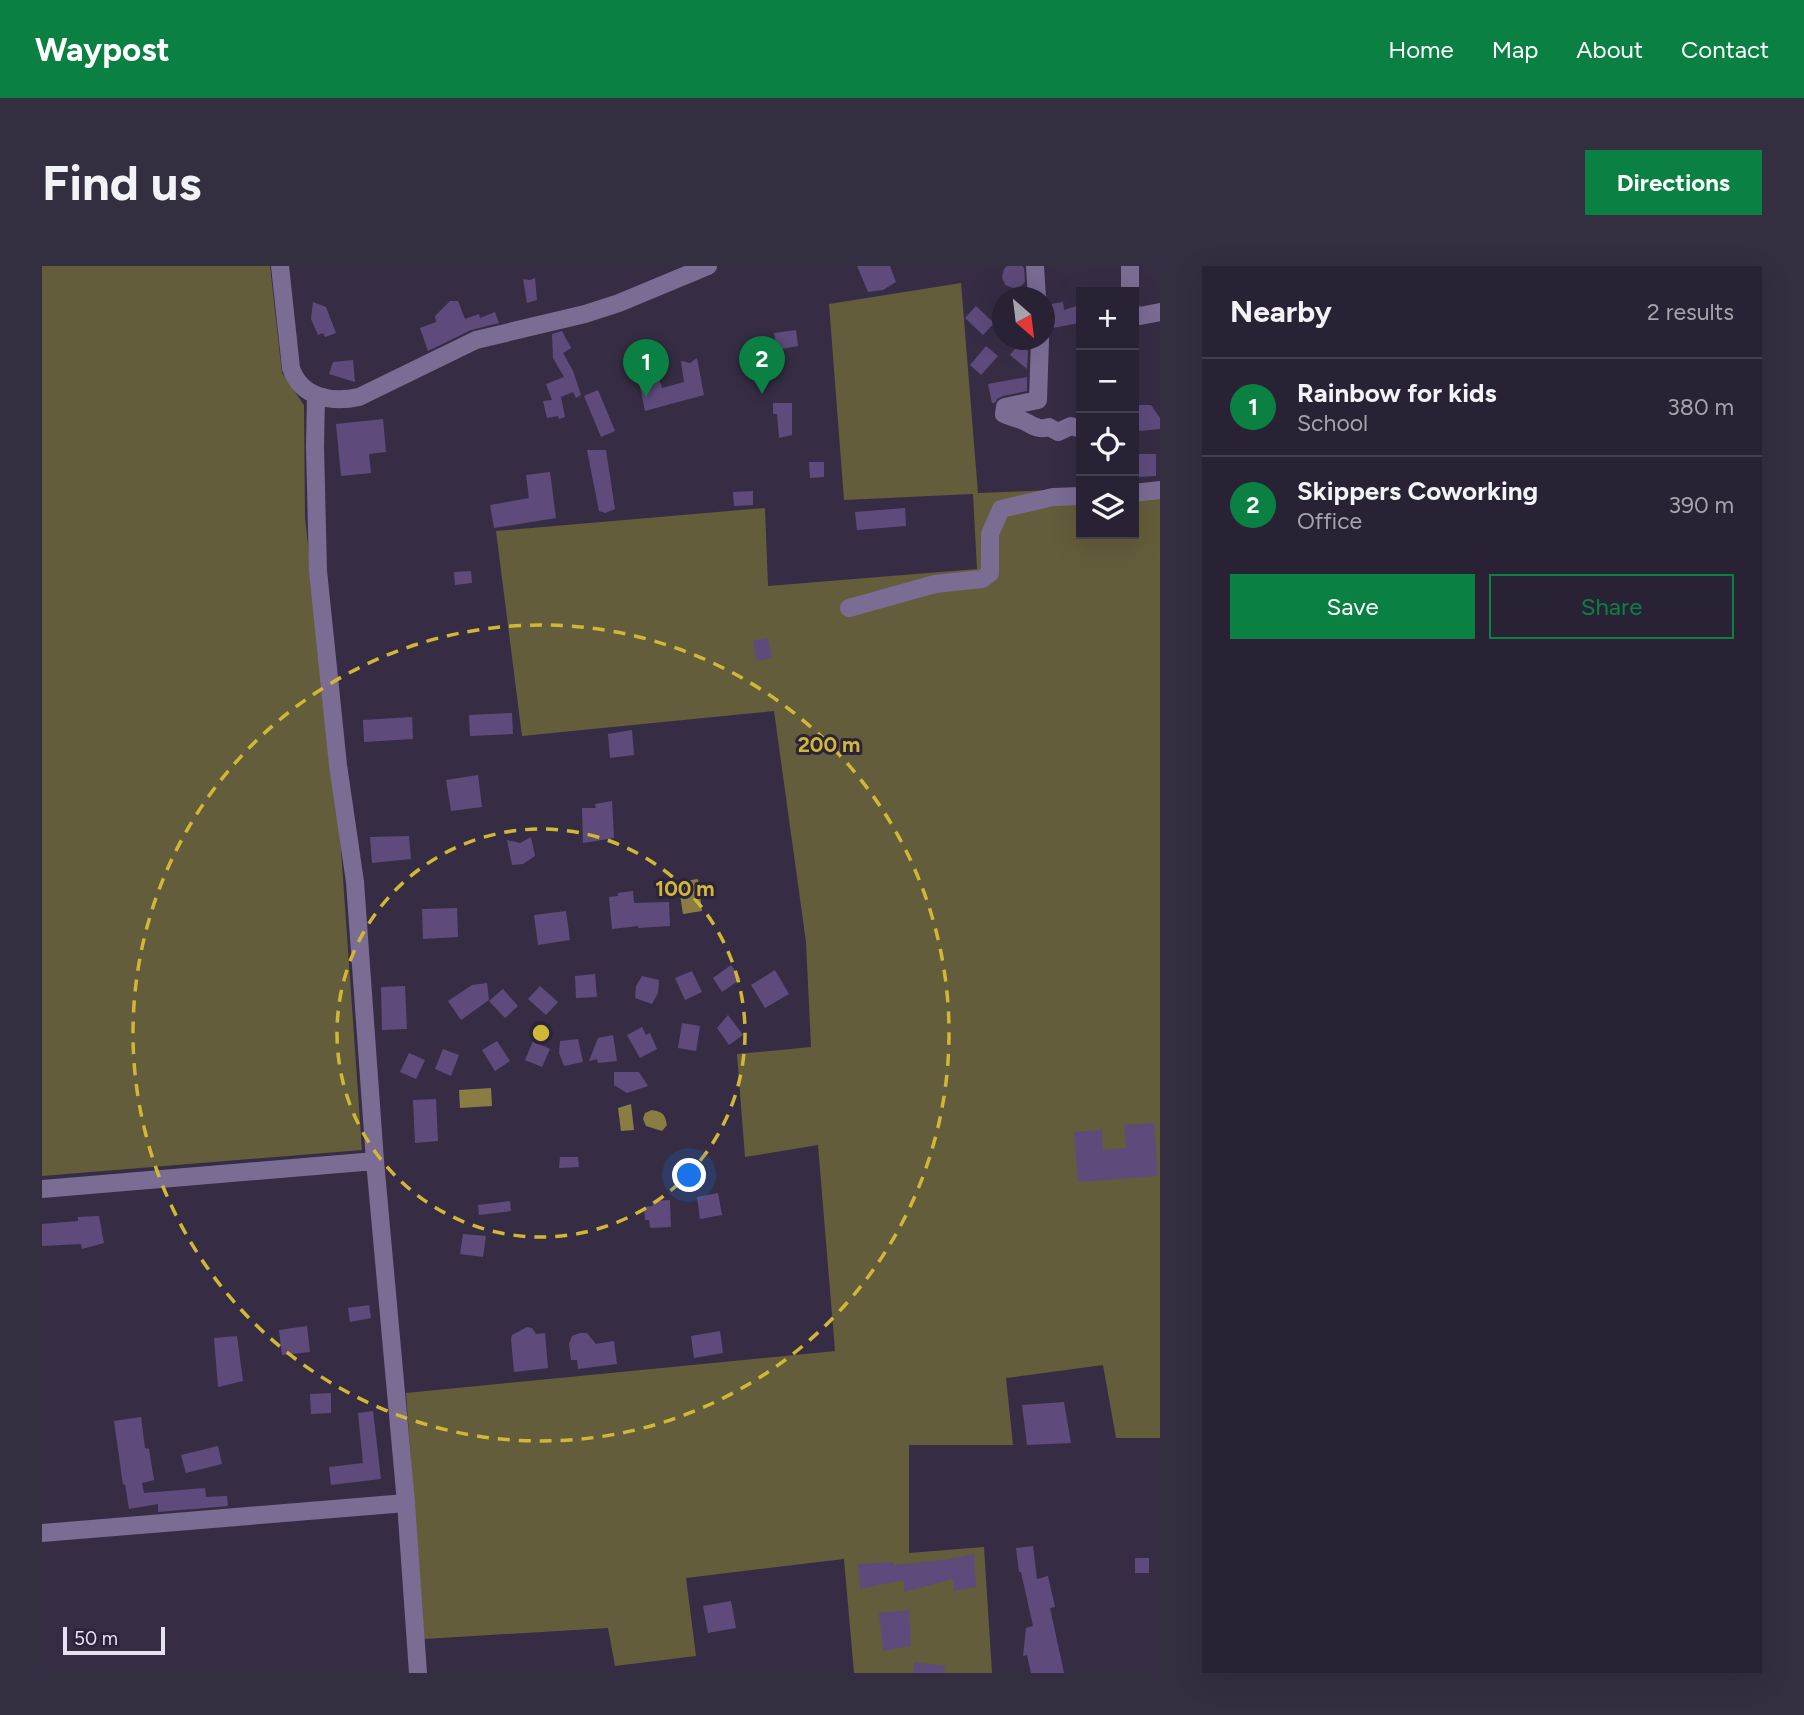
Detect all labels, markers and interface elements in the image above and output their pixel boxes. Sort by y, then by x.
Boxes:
text: Waypost [35,30,170,69]
text: Home [1388,35,1454,64]
text: Map [1492,35,1538,64]
text: About [1576,35,1643,64]
text: Contact [1681,35,1769,64]
button: Directions [1585,150,1762,215]
text: Find us [42,153,201,212]
north arrow [992,287,1055,350]
map controls [1076,287,1139,539]
button: + [1076,287,1139,350]
text: Nearby [1230,293,1332,330]
text: 2 results [1647,298,1734,326]
pin: 2 [739,336,785,394]
pin: 1 [623,339,669,397]
button: − [1076,350,1139,413]
text: Rainbow for kids [1297,377,1497,409]
text: 1 [1248,393,1258,421]
text: 380 m [1667,393,1734,421]
text: School [1297,409,1368,437]
button: locate [1076,413,1139,476]
text: Skippers Coworking [1297,475,1538,507]
button: layers [1076,476,1139,539]
text: 2 [1246,491,1260,519]
text: 390 m [1668,491,1734,519]
text: Office [1297,507,1362,535]
button: Save [1230,574,1475,639]
button: Share [1489,574,1734,639]
text: 200 m [798,732,860,757]
text: 100 m [655,876,715,901]
centre of rings [529,1021,553,1045]
your location [672,1158,706,1192]
scale bar [63,1624,164,1656]
text: 50 m [74,1627,118,1650]

